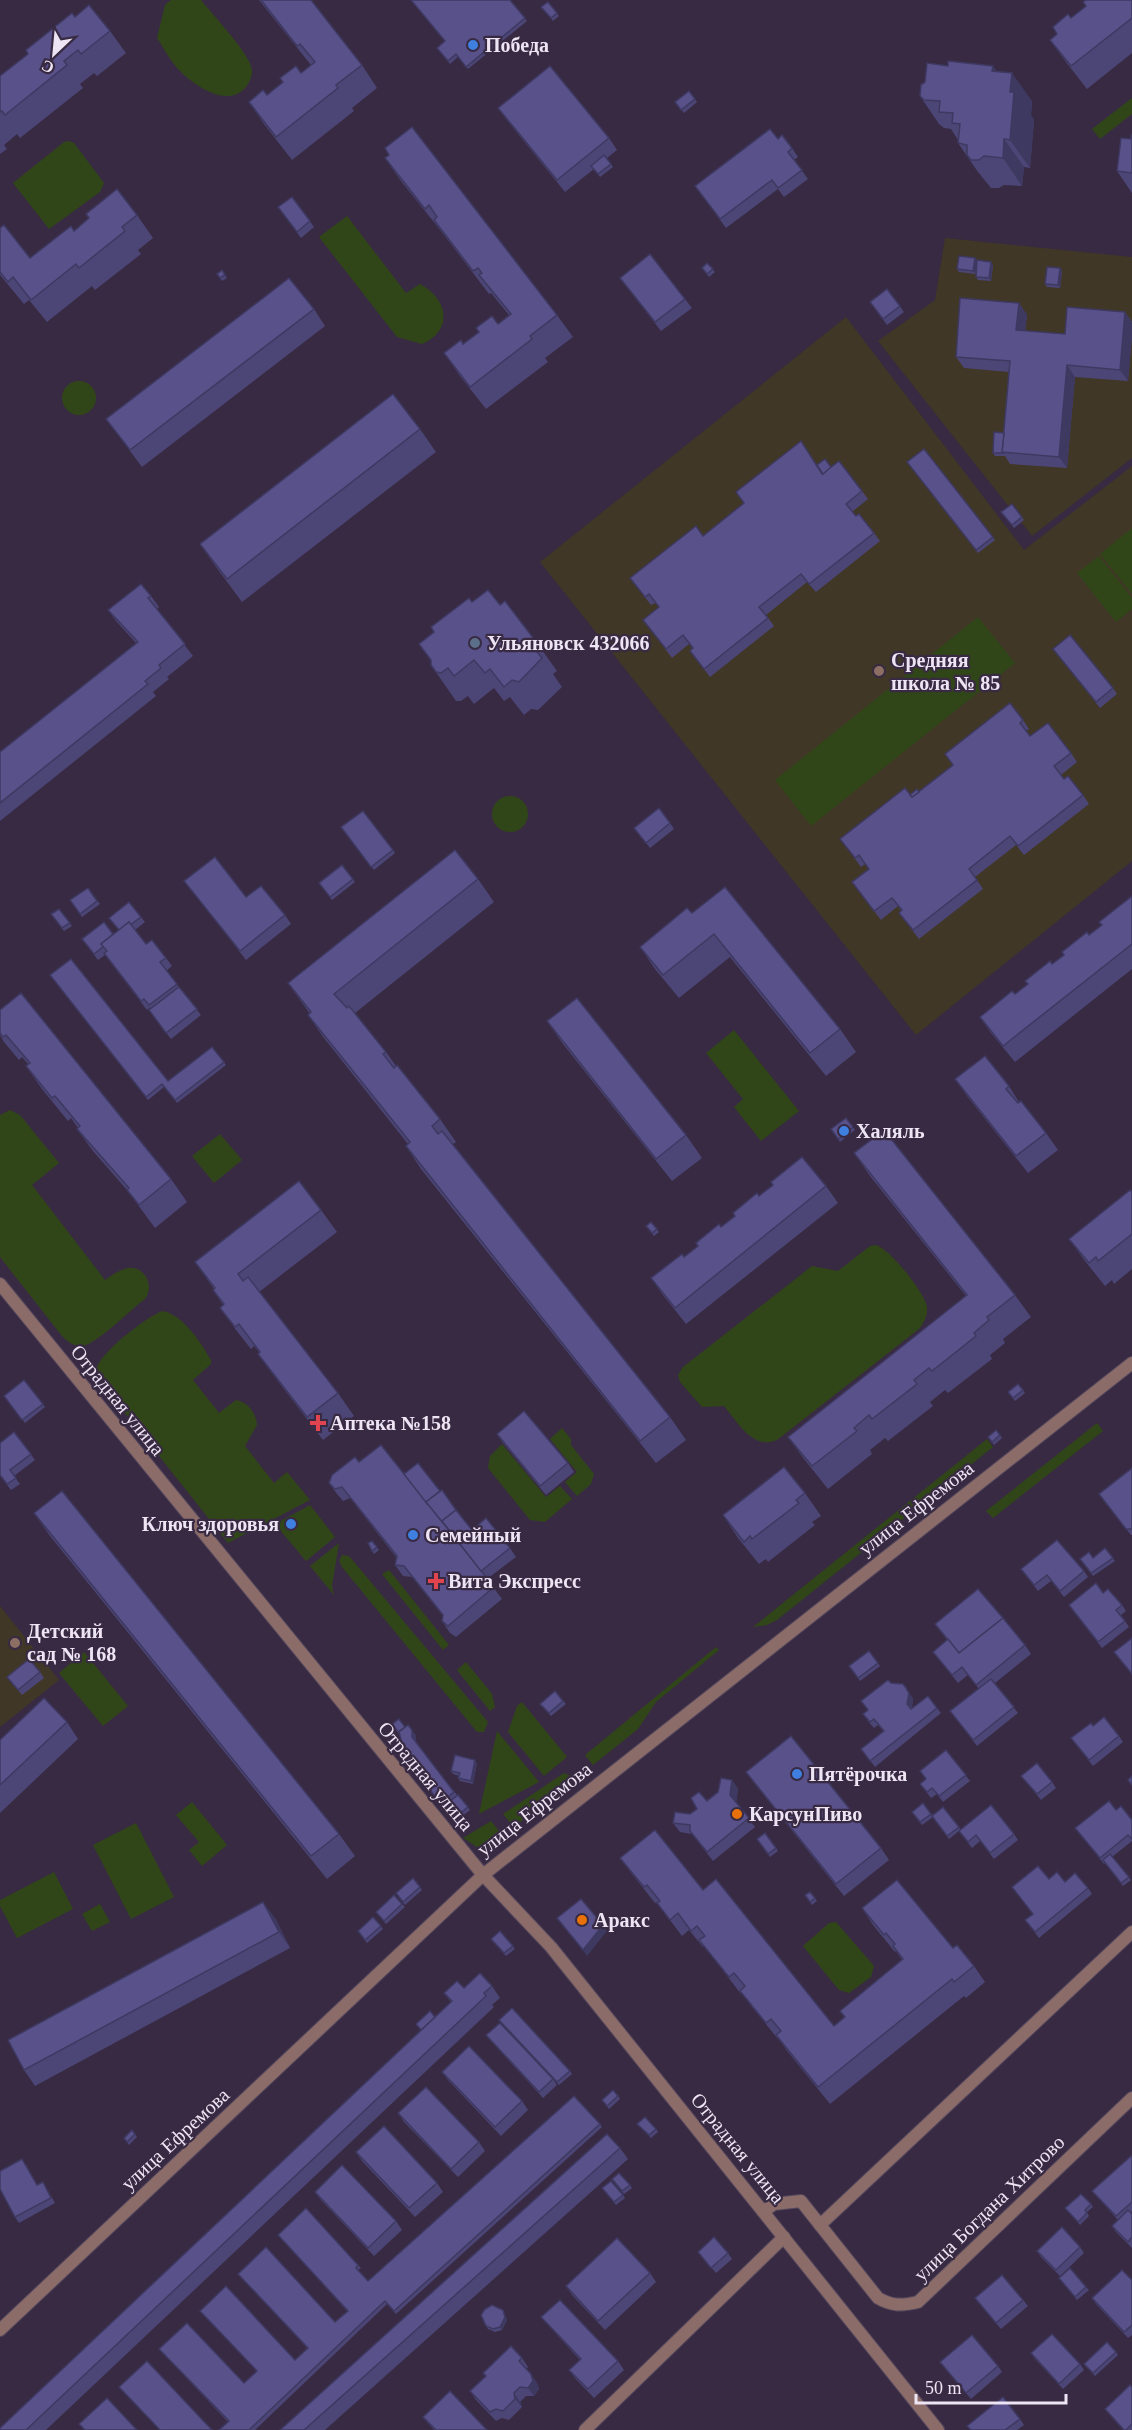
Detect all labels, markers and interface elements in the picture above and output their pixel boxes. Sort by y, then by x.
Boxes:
north arrow [24,24,84,84]
place label: Победа [485,34,549,56]
marker: Победа [466,38,480,52]
text: С [39,57,57,77]
place label: Ульяновск 432066 [487,632,650,654]
marker: Ульяновск 432066 [468,636,482,650]
place label: Средняя школа № 85 [891,649,1000,694]
marker: Средняя школа № 85 [872,664,886,678]
place label: Халяль [856,1120,925,1142]
marker: Халяль [837,1124,851,1138]
street label: Отрадная улица [66,1340,169,1460]
place label: Аптека №158 [330,1412,451,1434]
marker: Аптека №158 [311,1416,325,1430]
street label: улица Ефремова [854,1456,978,1560]
place label: Ключ здоровья [142,1513,279,1536]
marker: Ключ здоровья [284,1517,298,1531]
place label: Семейный [425,1524,521,1546]
marker: Семейный [406,1528,420,1542]
place label: Вита Экспресс [448,1570,581,1593]
marker: Вита Экспресс [429,1574,443,1588]
place label: Детский сад № 168 [27,1620,116,1665]
marker: Детский сад № 168 [8,1636,22,1650]
street label: Отрадная улица [373,1717,478,1836]
street label: улица Ефремова [472,1757,596,1861]
place label: Пятёрочка [809,1763,907,1786]
marker: Пятёрочка [790,1767,804,1781]
place label: КарсунПиво [749,1803,862,1826]
marker: КарсунПиво [730,1807,744,1821]
place label: Аракc [594,1909,650,1932]
marker: Аракc [575,1913,589,1927]
street label: улица Ефремова [117,2083,234,2195]
street label: Отрадная улица [686,2088,789,2208]
street label: улица Богдана Хитрово [909,2131,1069,2286]
scale bar [916,2367,1066,2405]
text: 50 m [925,2378,962,2398]

